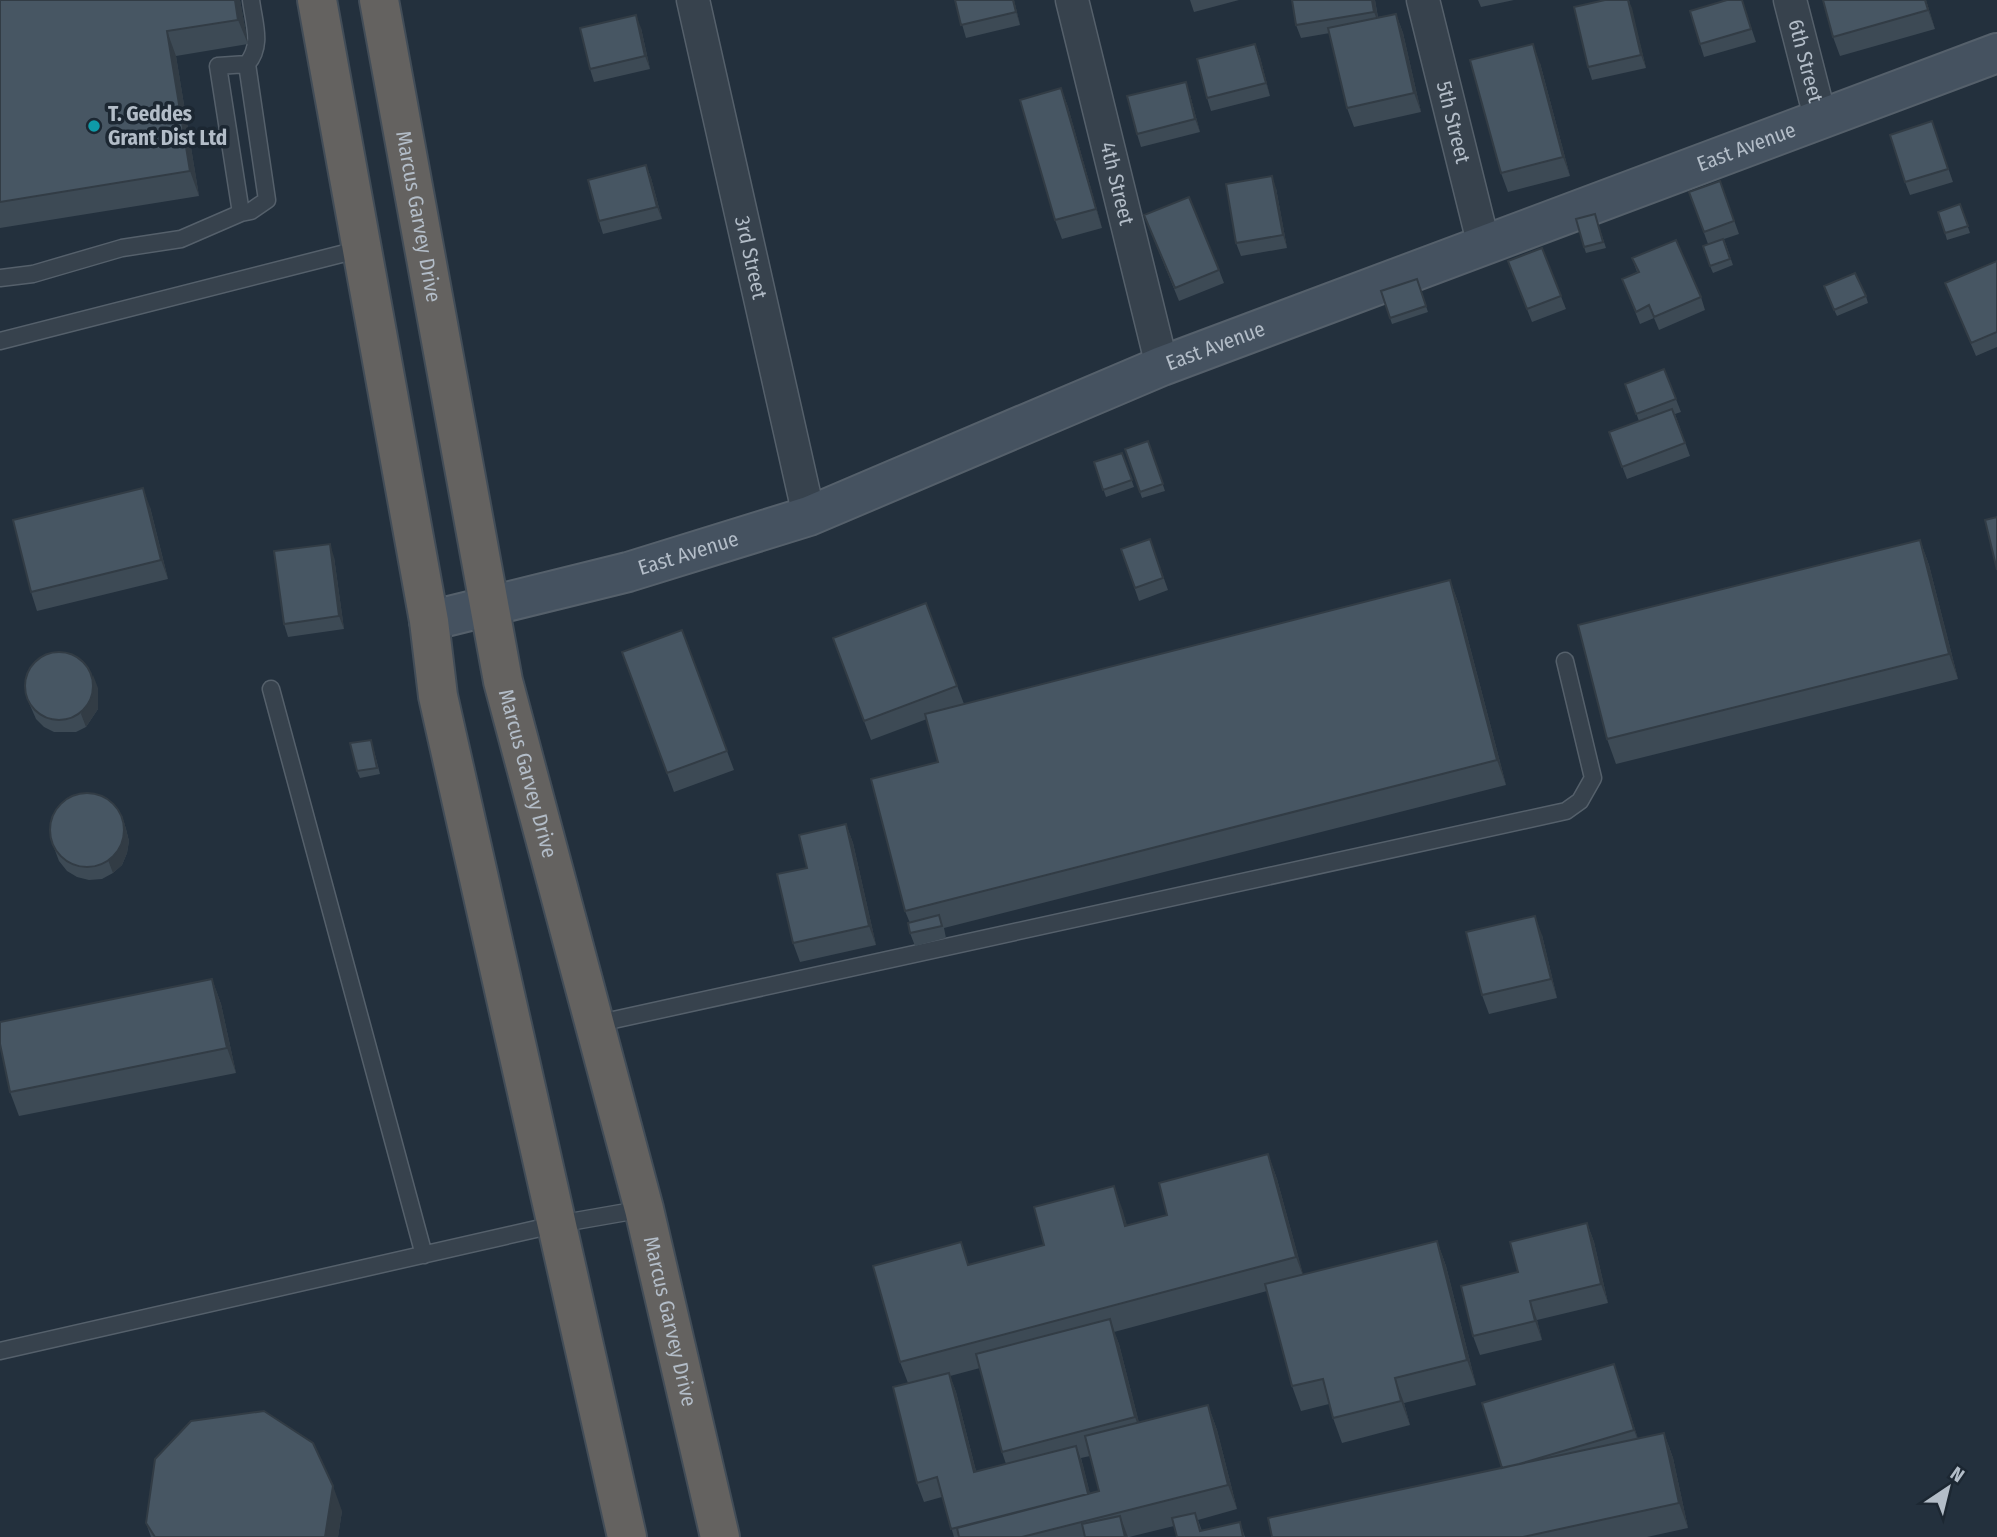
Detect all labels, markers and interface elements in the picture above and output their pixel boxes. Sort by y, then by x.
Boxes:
street label: 6th Street [1782,17,1829,106]
street label: 5th Street [1431,78,1476,166]
place label: T. Geddes Grant Dist Ltd [108,101,227,151]
street label: East Avenue [1693,117,1799,177]
marker: T. Geddes Grant Dist Ltd [86,118,102,134]
street label: Marcus Garvey Drive [390,129,447,304]
street label: 4th Street [1094,139,1140,228]
street label: 3rd Street [729,214,773,302]
street label: East Avenue [1162,316,1269,376]
street label: East Avenue [635,526,742,581]
street label: Marcus Garvey Drive [493,686,563,861]
street label: Marcus Garvey Drive [638,1234,702,1409]
north arrow [1913,1453,1983,1523]
text: N [1946,1462,1969,1487]

